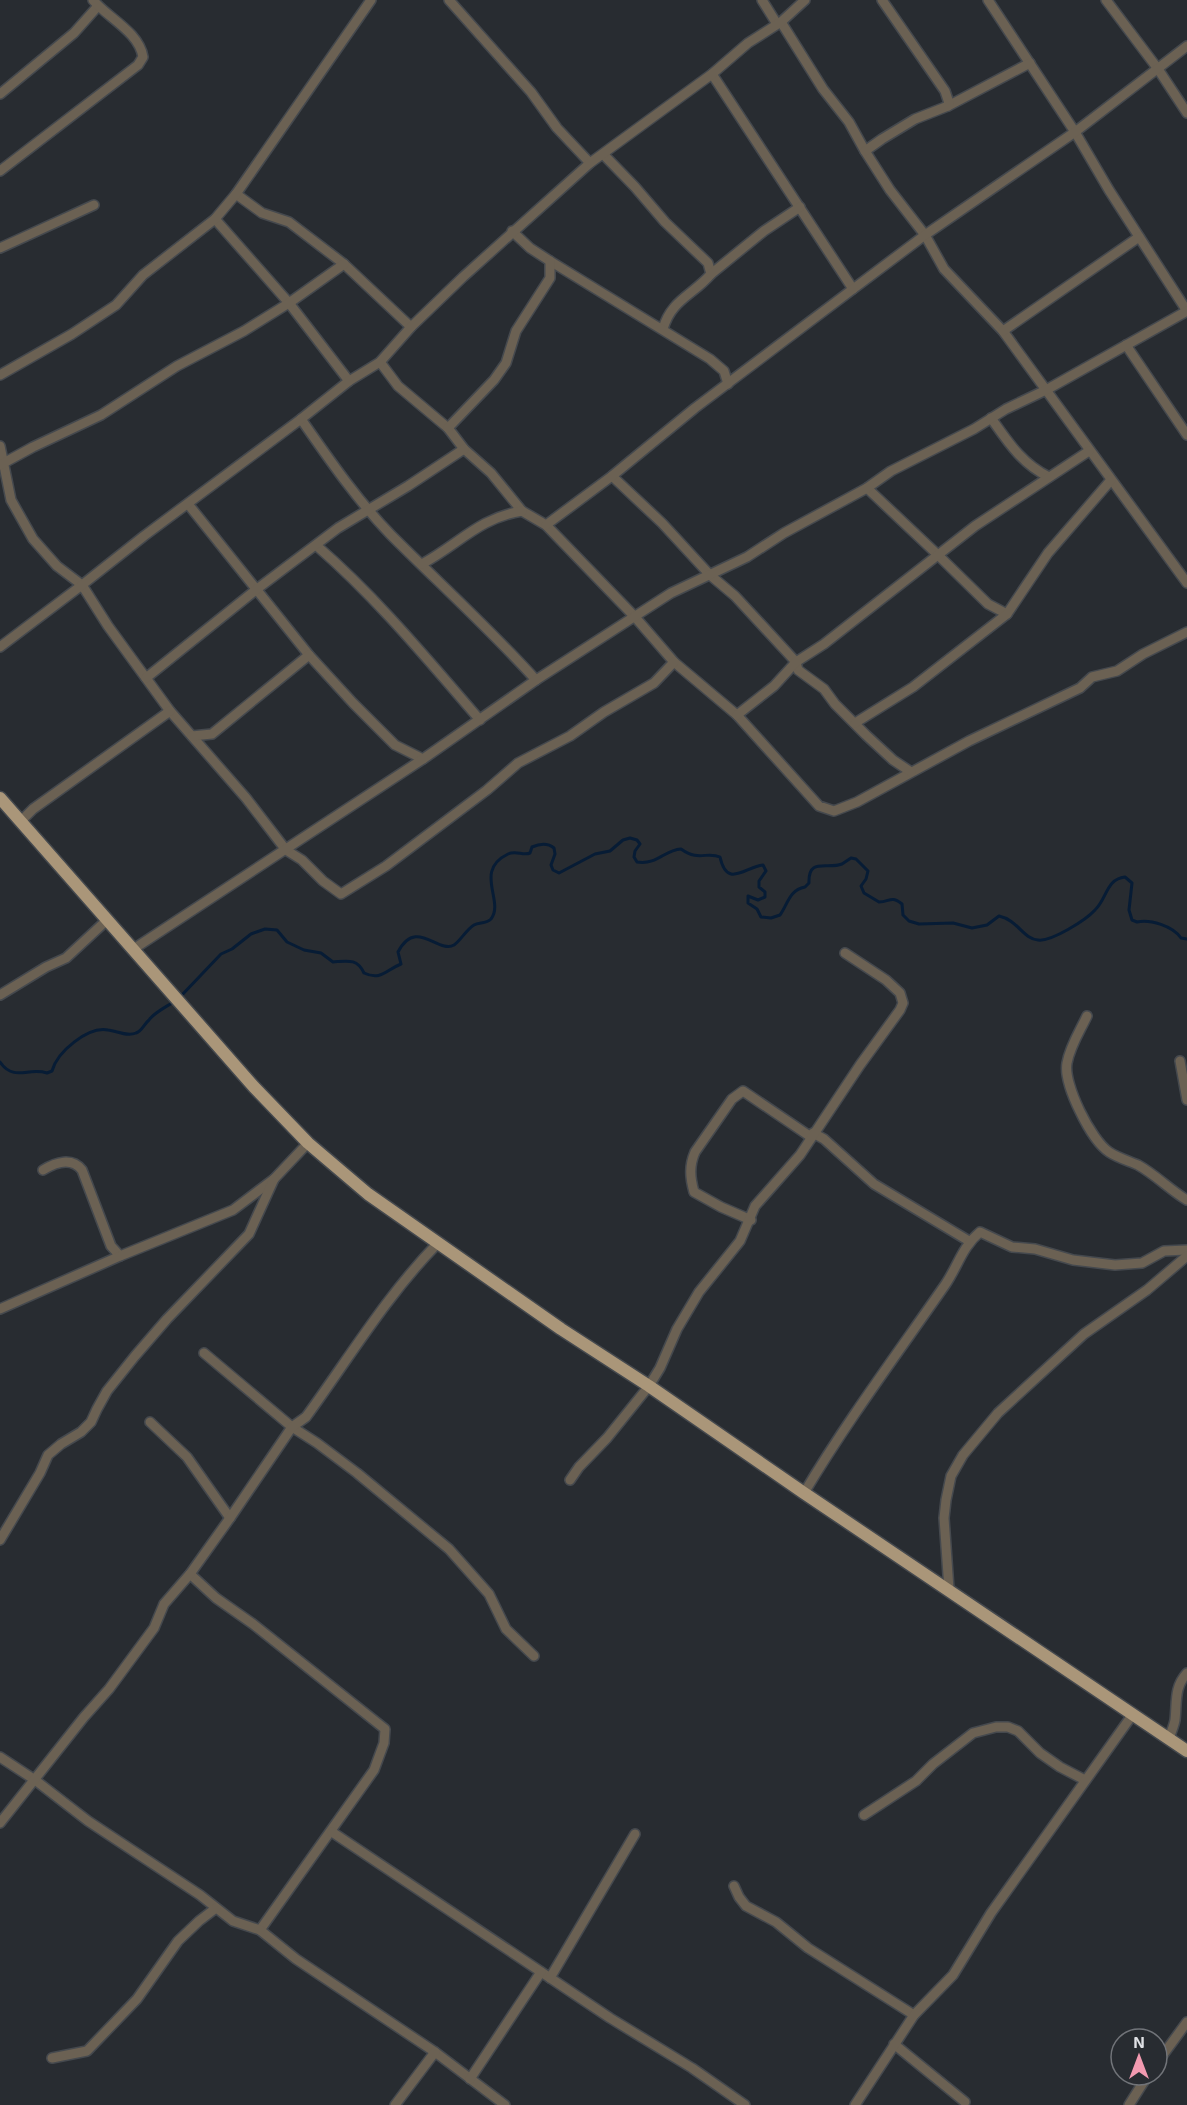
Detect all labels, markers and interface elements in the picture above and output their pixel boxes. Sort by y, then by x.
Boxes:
north arrow [1109,2027,1169,2087]
text: N [1133,2032,1145,2051]

